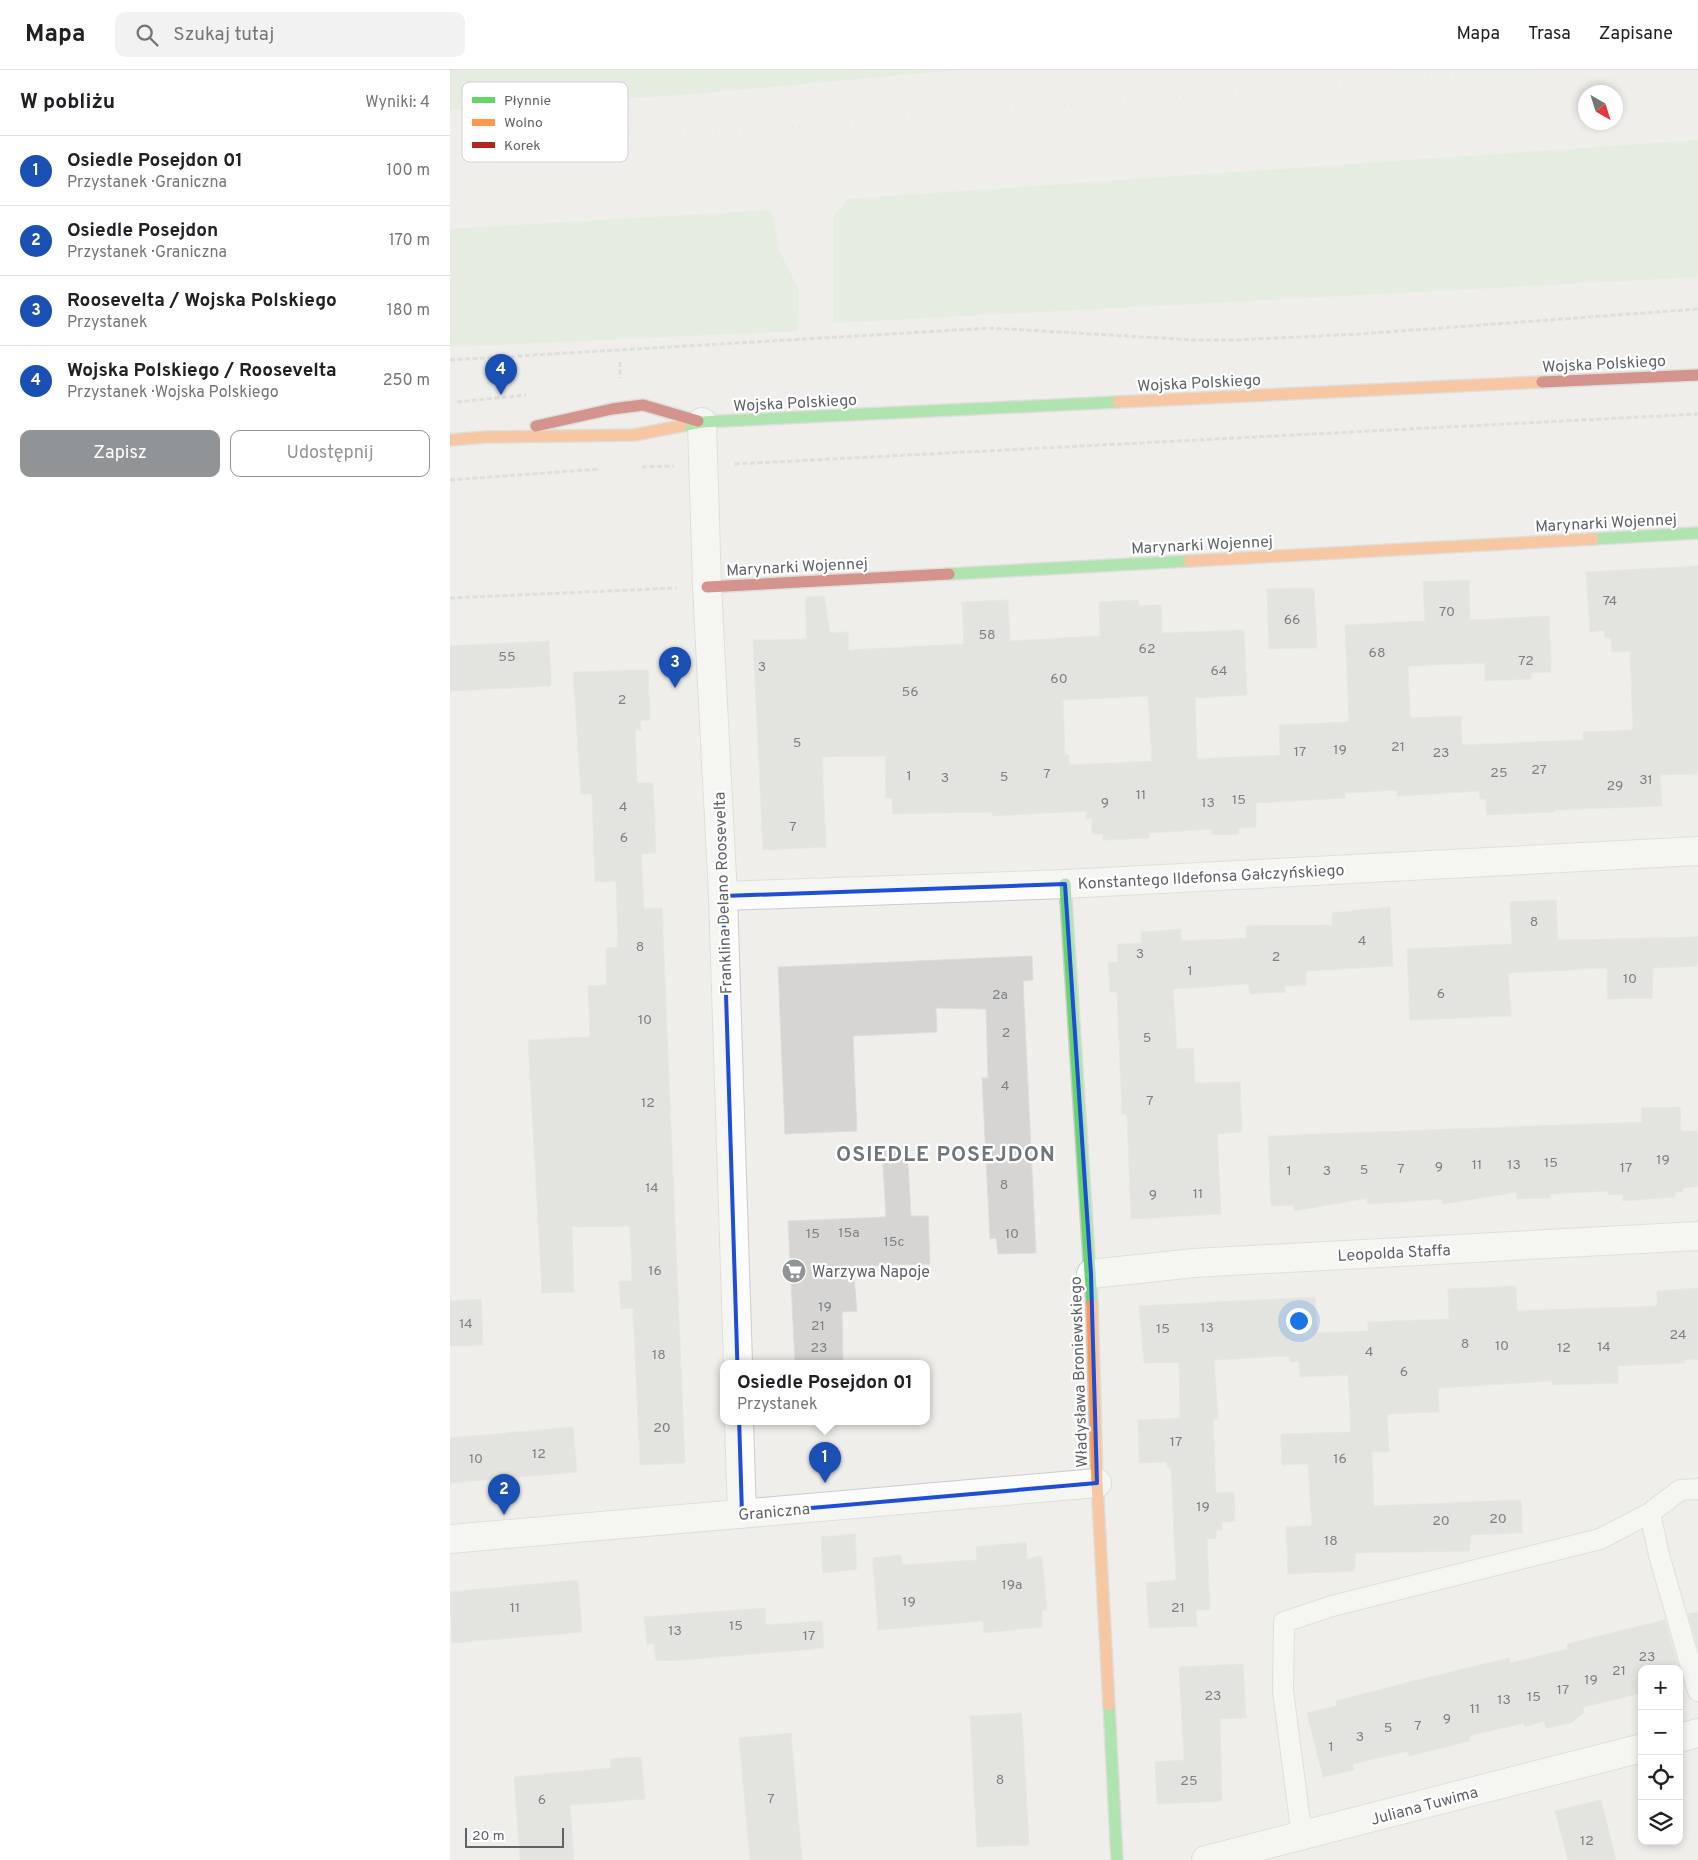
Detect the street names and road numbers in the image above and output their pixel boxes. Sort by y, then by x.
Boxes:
street label: Wojska Polskiego [1542,352,1667,378]
street label: Wojska Polskiego [1137,371,1262,397]
street label: Wojska Polskiego [733,391,858,417]
street label: Marynarki Wojennej [1535,510,1677,538]
street label: Marynarki Wojennej [1131,532,1273,560]
street label: Marynarki Wojennej [726,554,868,582]
street label: Franklina Delano Roosevelta [710,791,738,994]
street label: Konstantego Ildefonsa Gałczyńskiego [1077,861,1345,895]
street label: Leopolda Staffa [1337,1241,1451,1267]
street label: Władysława Broniewskiego [1067,1276,1093,1468]
street label: Graniczna [737,1500,811,1526]
street label: Juliana Tuwima [1369,1783,1480,1831]

